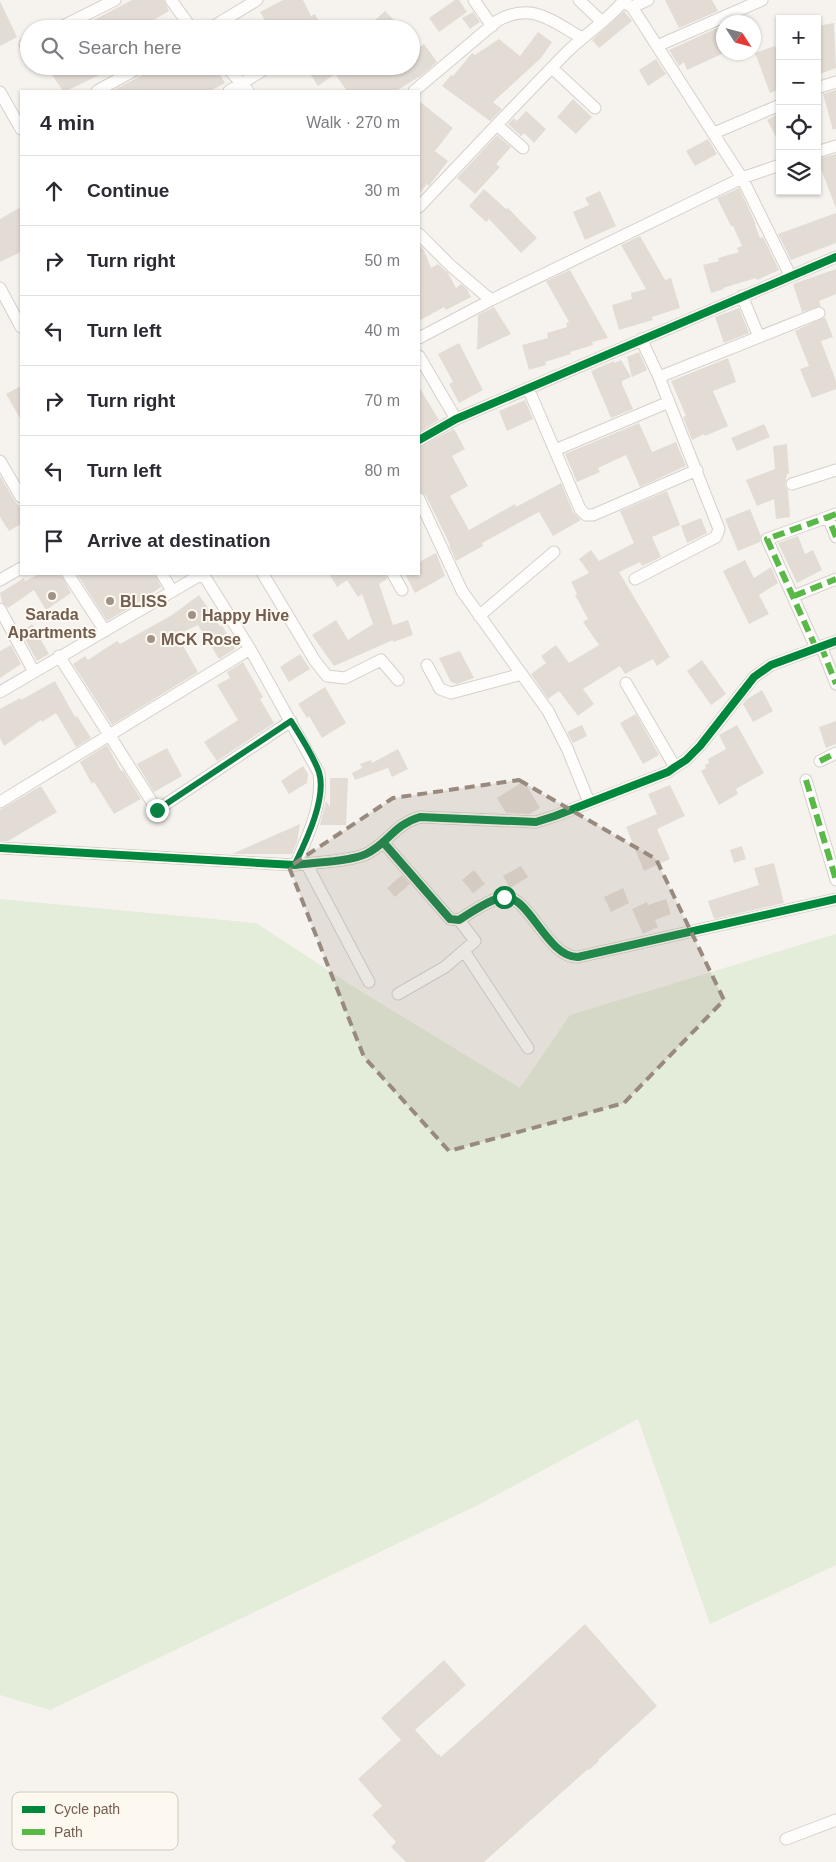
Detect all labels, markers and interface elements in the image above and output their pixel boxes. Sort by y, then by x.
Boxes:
north arrow [716,15,761,60]
map controls [776,15,821,195]
button: + [776,15,821,60]
search box [20,20,420,75]
icon: search [38,34,66,62]
text: Search here [78,37,182,58]
button: − [776,60,821,105]
button: locate [776,105,821,150]
text: 4 min [40,111,95,134]
text: Walk · 270 m [306,114,400,131]
button: layers [776,150,821,195]
icon: ahead [40,177,68,205]
text: Continue [87,180,169,201]
text: 30 m [364,182,400,199]
icon: right [40,247,68,275]
text: Turn right [87,250,175,271]
text: 50 m [364,252,400,269]
icon: left [40,317,68,345]
text: Turn left [87,320,162,341]
text: 40 m [364,322,400,339]
icon: right [40,387,68,415]
text: Turn right [87,390,175,411]
text: 70 m [364,392,400,409]
icon: left [40,457,68,485]
text: Turn left [87,460,162,481]
text: 80 m [364,462,400,479]
icon: arrive [40,527,68,555]
text: Arrive at destination [87,530,271,551]
marker: Sarada Apartments [46,590,58,602]
place label: BLISS [120,593,167,610]
marker: BLISS [104,595,116,607]
place label: Sarada Apartments [8,606,97,641]
place label: Happy Hive [202,607,289,624]
marker: Happy Hive [186,609,198,621]
place label: MCK Rose [161,631,241,648]
marker: MCK Rose [145,633,157,645]
route end [146,799,169,822]
route start [493,886,516,909]
legend [12,1792,178,1850]
text: Cycle path [54,1801,120,1817]
text: Path [54,1824,83,1840]

